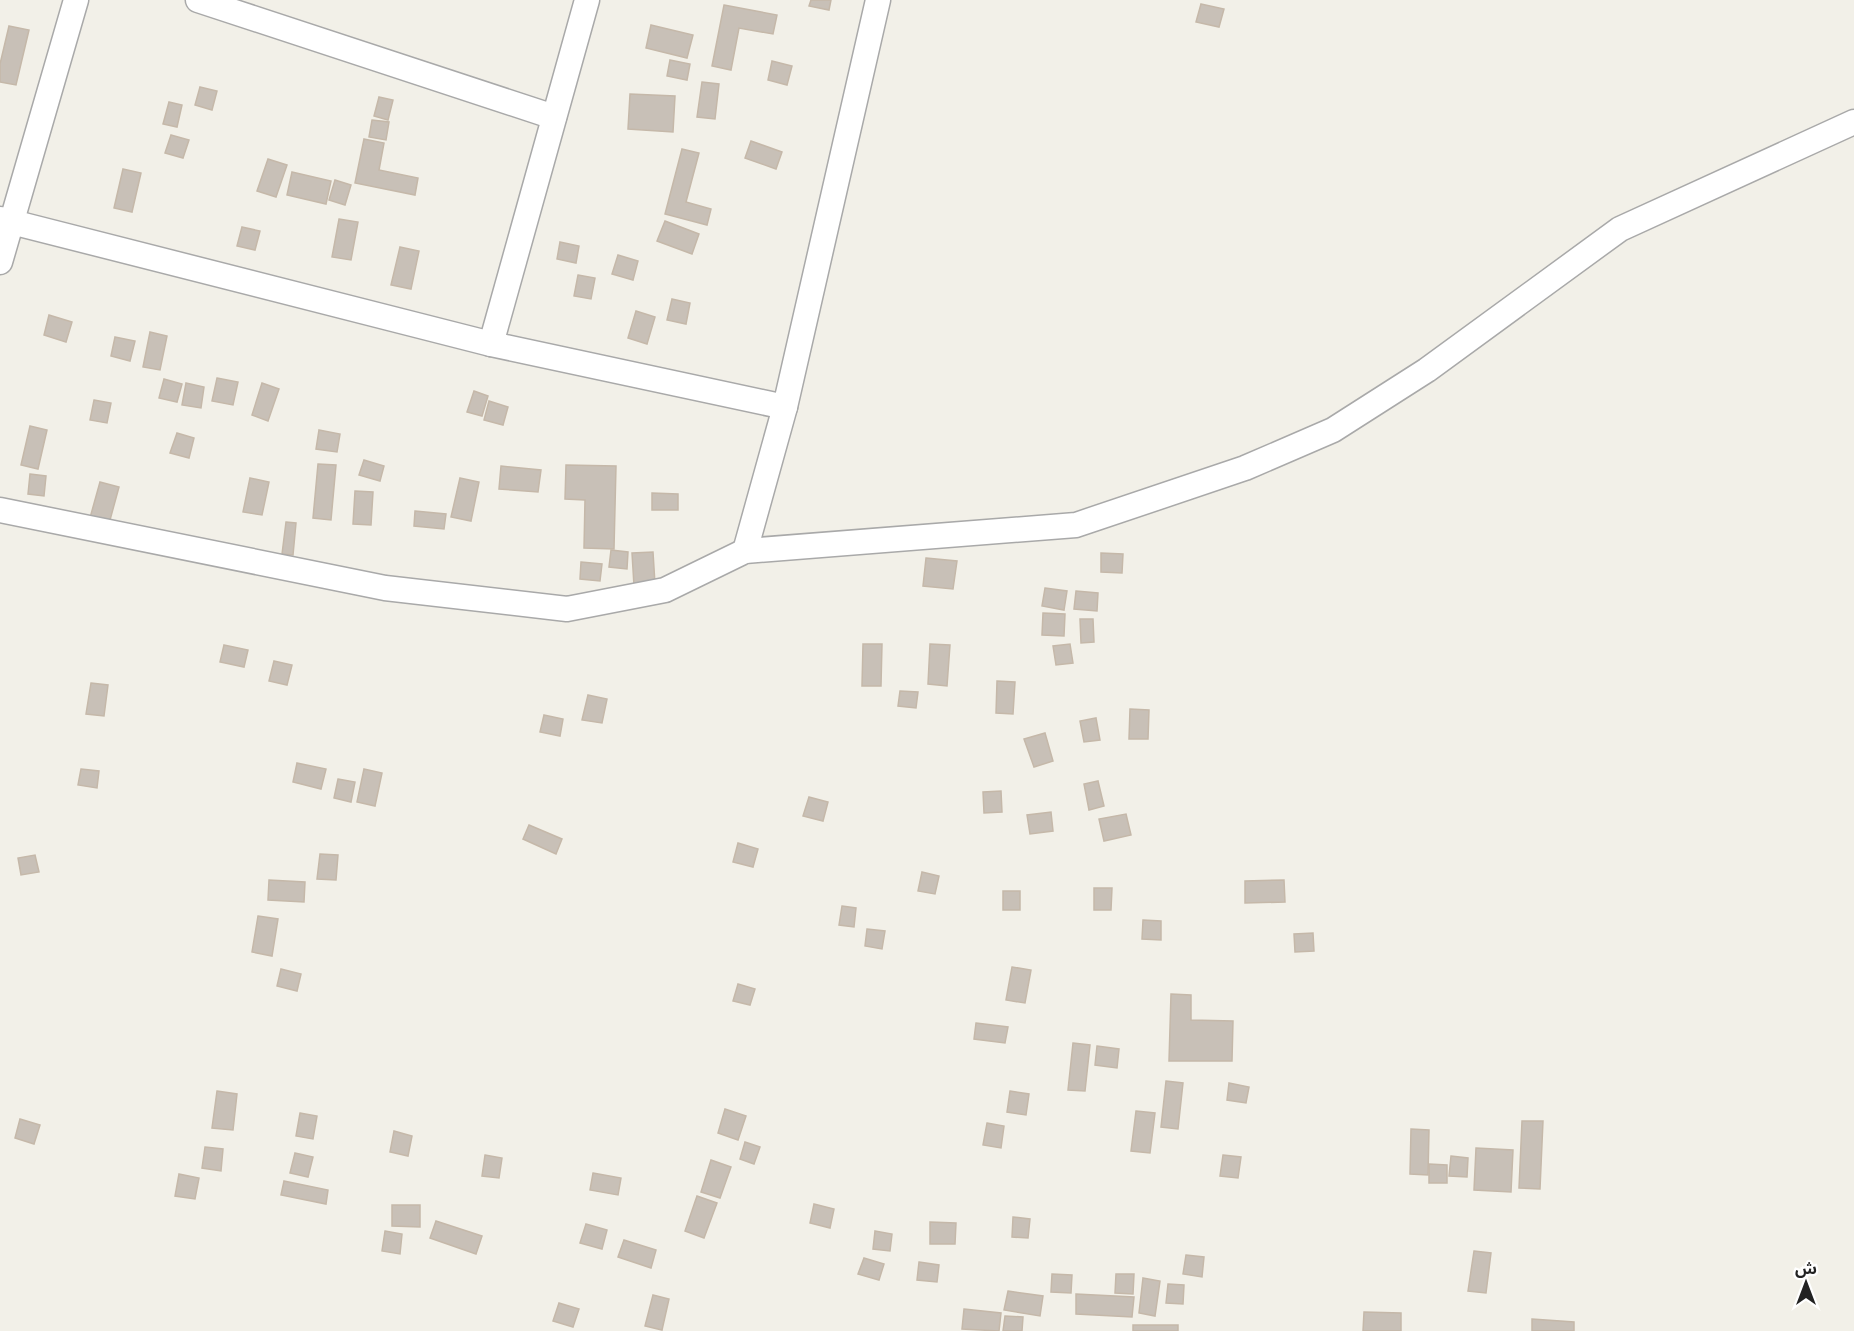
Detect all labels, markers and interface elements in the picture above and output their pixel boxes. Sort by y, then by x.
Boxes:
north arrow [1776,1253,1836,1313]
text: ش [1795,1258,1817,1278]

